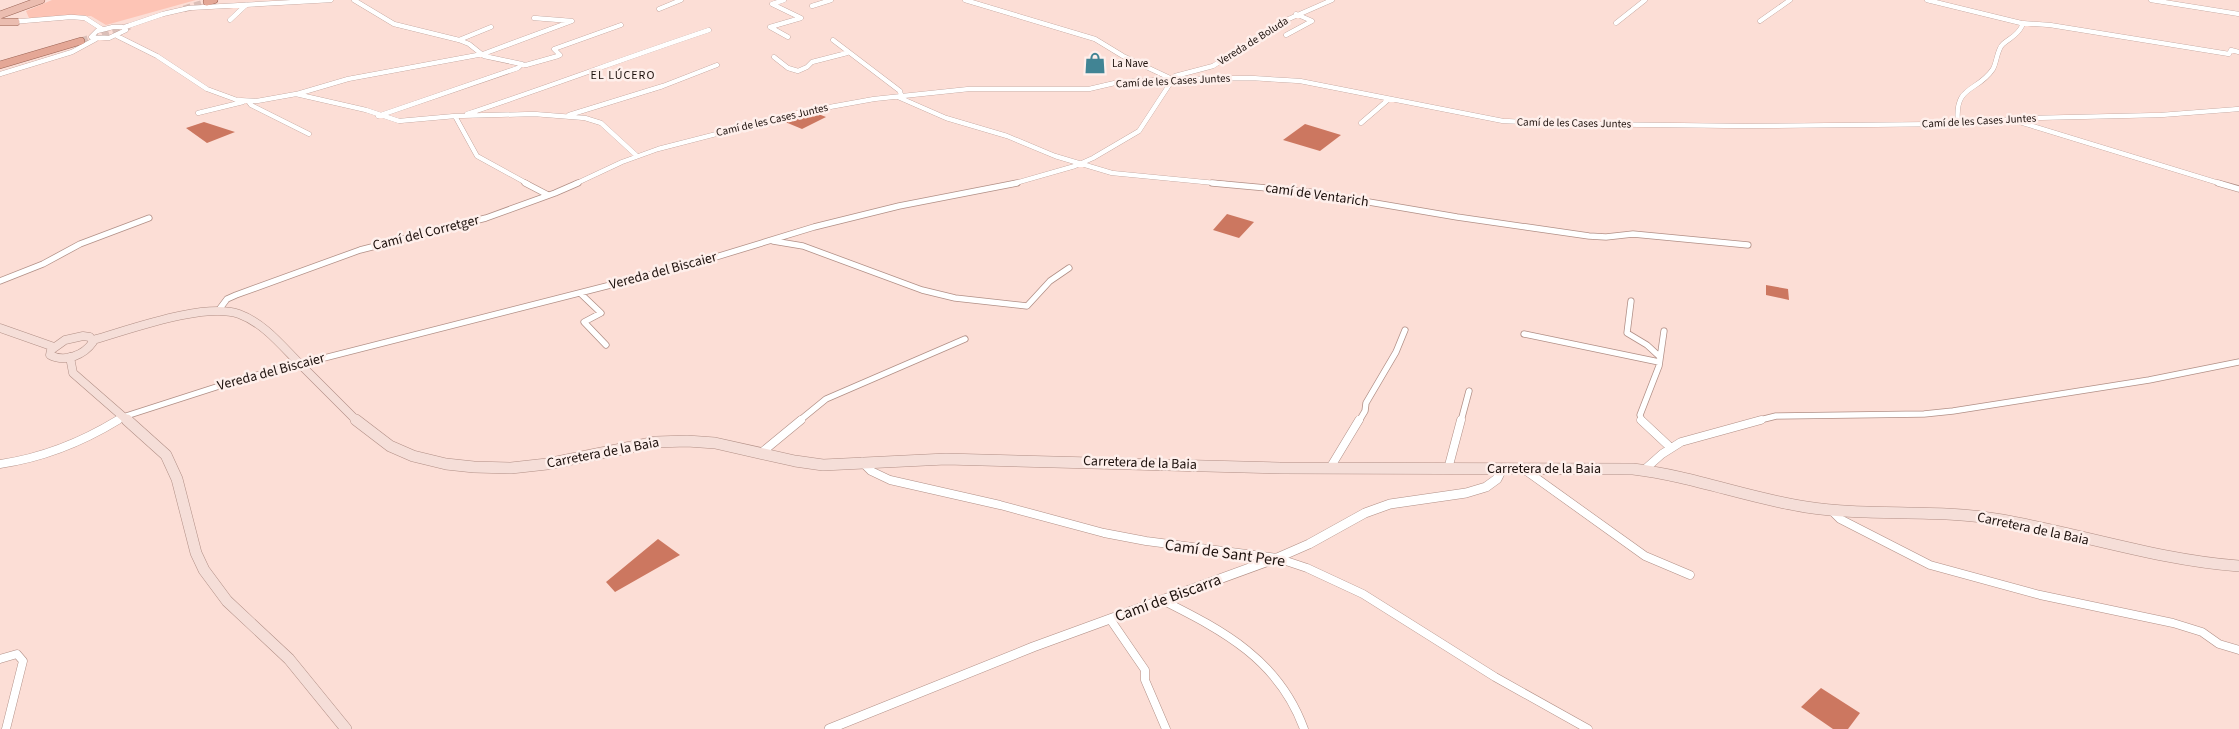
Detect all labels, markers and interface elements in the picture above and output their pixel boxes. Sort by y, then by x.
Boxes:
street label: Vereda de Boluda [1215,13,1291,69]
shop icon: La Nave [1082,50,1108,76]
place label: La Nave [1112,56,1149,71]
district label: EL LÚCERO [591,67,655,84]
street label: Camí de les Cases Juntes [1116,70,1231,91]
street label: Camí de les Cases Juntes [715,100,830,140]
street label: Camí de les Cases Juntes [1922,110,2037,131]
street label: Camí de les Cases Juntes [1517,115,1632,132]
street label: camí de Ventarich [1264,178,1370,212]
street label: Camí del Corretger [371,210,482,256]
street label: Vereda del Biscaier [607,247,719,295]
street label: Vereda del Biscaier [215,348,327,396]
street label: Carretera de la Baia [545,432,661,474]
street label: Carretera de la Baia [1083,451,1197,475]
street label: Carretera de la Baia [1487,459,1601,479]
street label: Carretera de la Baia [1975,507,2091,551]
street label: Camí de Sant Pere [1163,534,1287,572]
street label: Camí de Biscarra [1112,569,1224,627]

